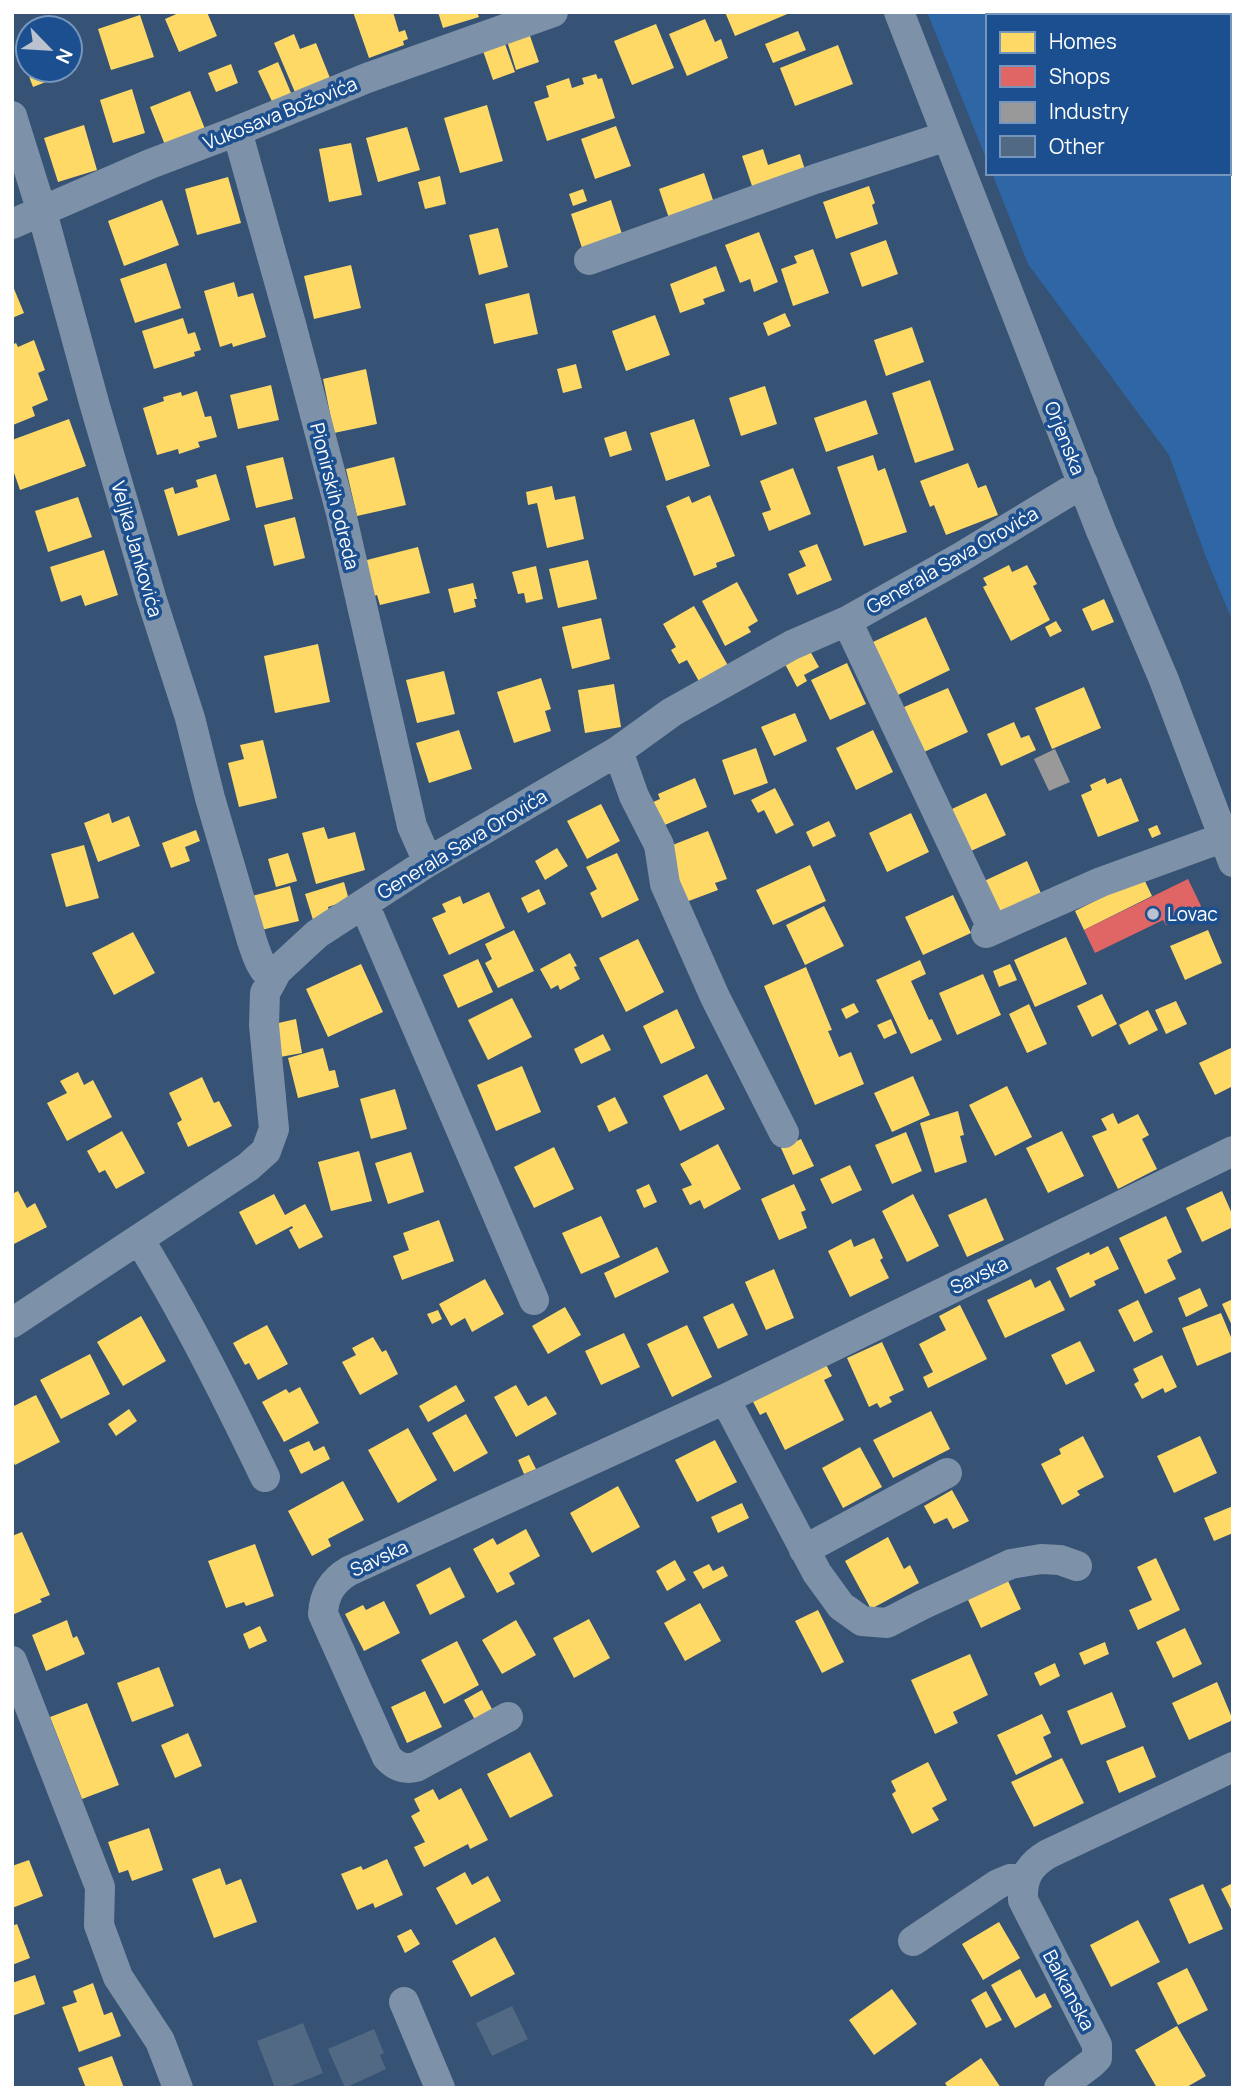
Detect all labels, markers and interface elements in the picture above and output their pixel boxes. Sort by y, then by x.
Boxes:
north arrow [14,14,84,84]
legend [986,14,1231,175]
text: Homes [1049,27,1117,55]
text: N [50,45,79,68]
text: Shops [1049,62,1110,90]
street label: Vukosava Božovića [199,70,361,156]
text: Industry [1049,97,1129,125]
text: Other [1049,132,1105,160]
street label: Orjenska [1038,397,1092,479]
street label: Pionirskih odreda [304,420,366,572]
street label: Veljka Jankovića [105,478,169,620]
street label: Generala Sava Orovića [861,500,1043,620]
street label: Generala Sava Orovića [372,783,552,905]
place label: Lovac [1167,901,1218,927]
marker: Lovac [1145,906,1161,922]
street label: Savska [946,1250,1012,1300]
street label: Savska [346,1533,412,1583]
street label: Balkanska [1037,1945,1101,2035]

